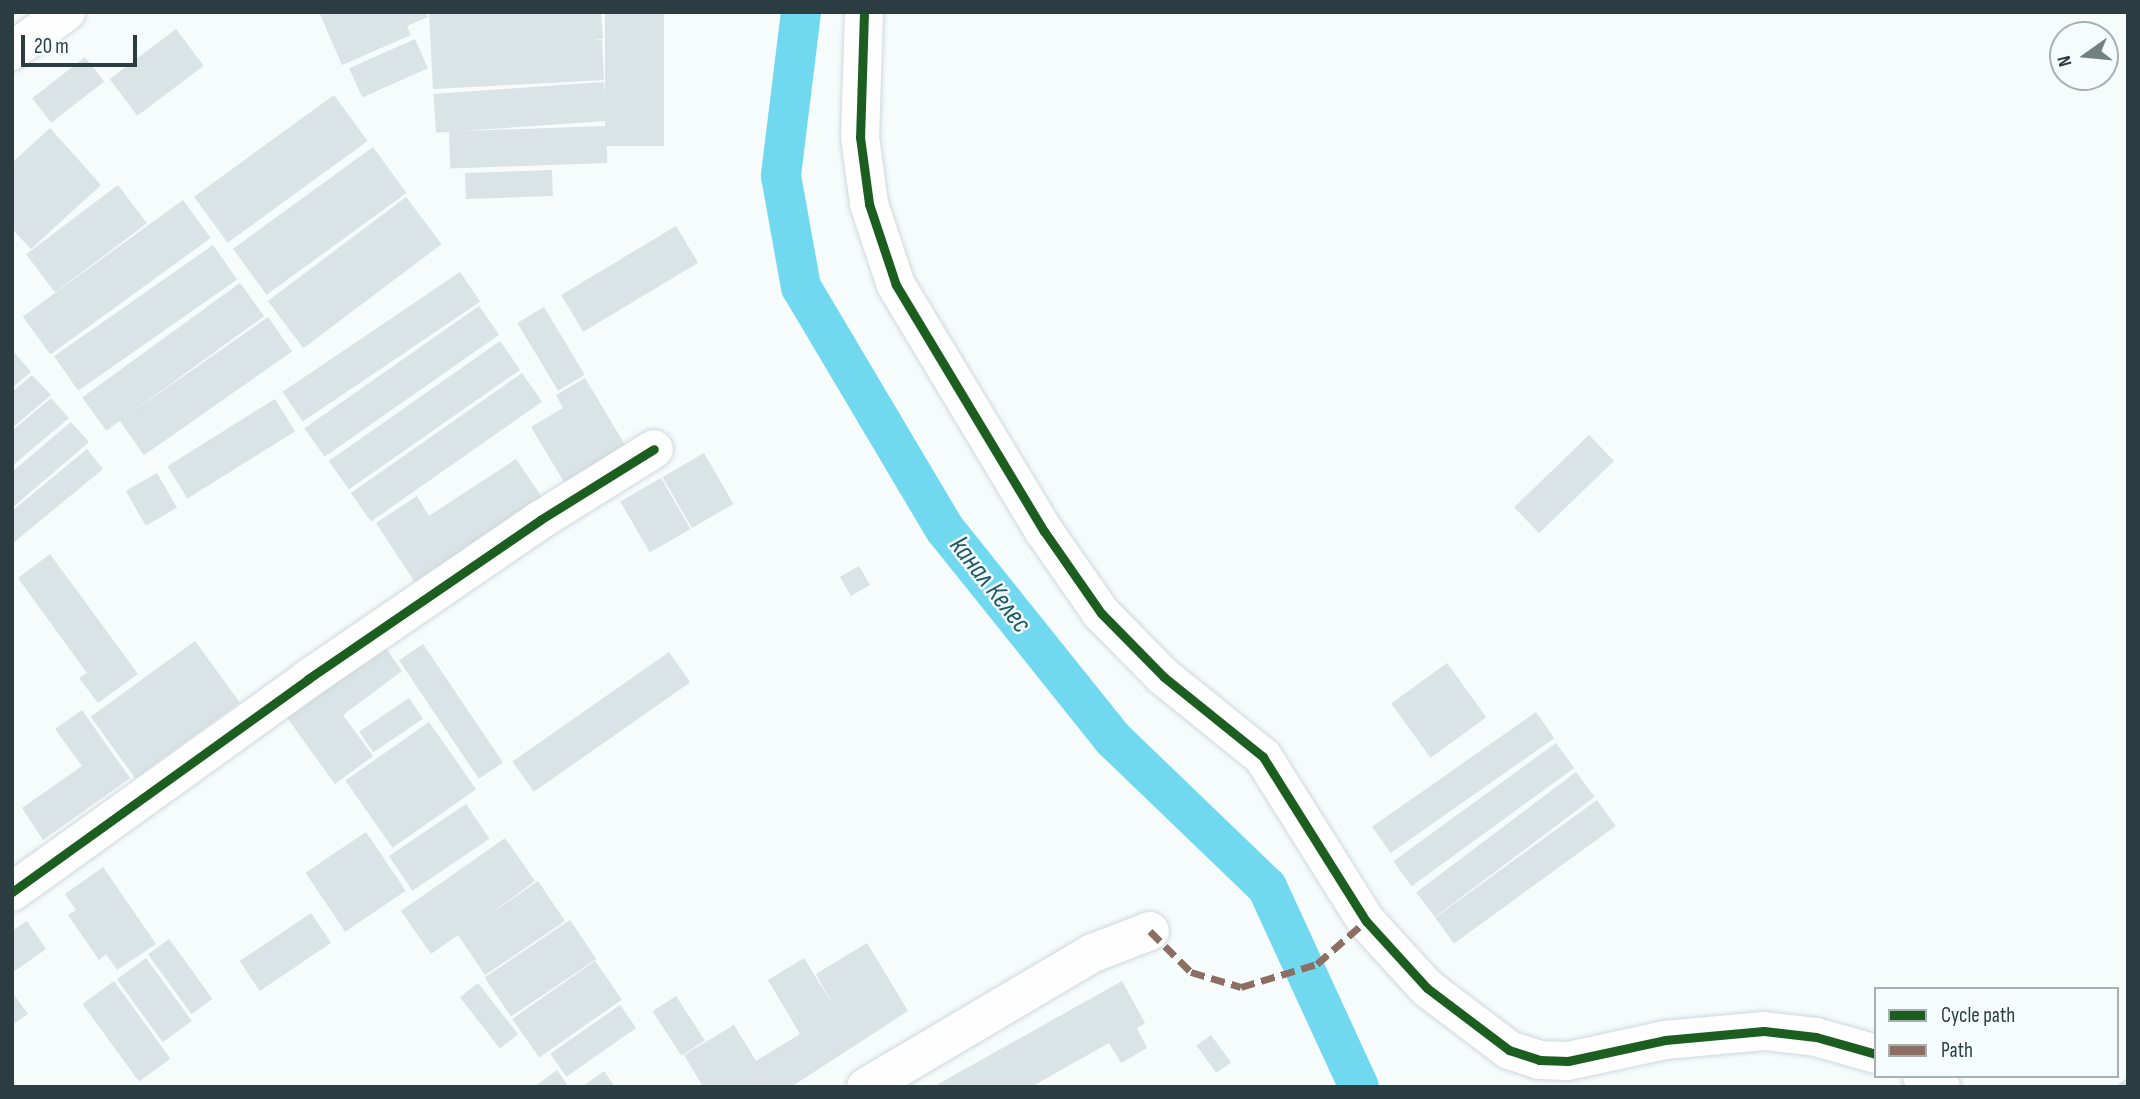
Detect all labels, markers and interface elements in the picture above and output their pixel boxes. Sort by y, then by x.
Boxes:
scale bar [24,21,140,65]
north arrow [2049,21,2119,91]
text: 20 m [34,34,69,59]
text: N [2053,53,2078,69]
water label: канал Келес [942,530,1038,640]
legend [1874,987,2119,1078]
text: Cycle path [1941,1003,2015,1028]
text: Path [1941,1038,1973,1063]

